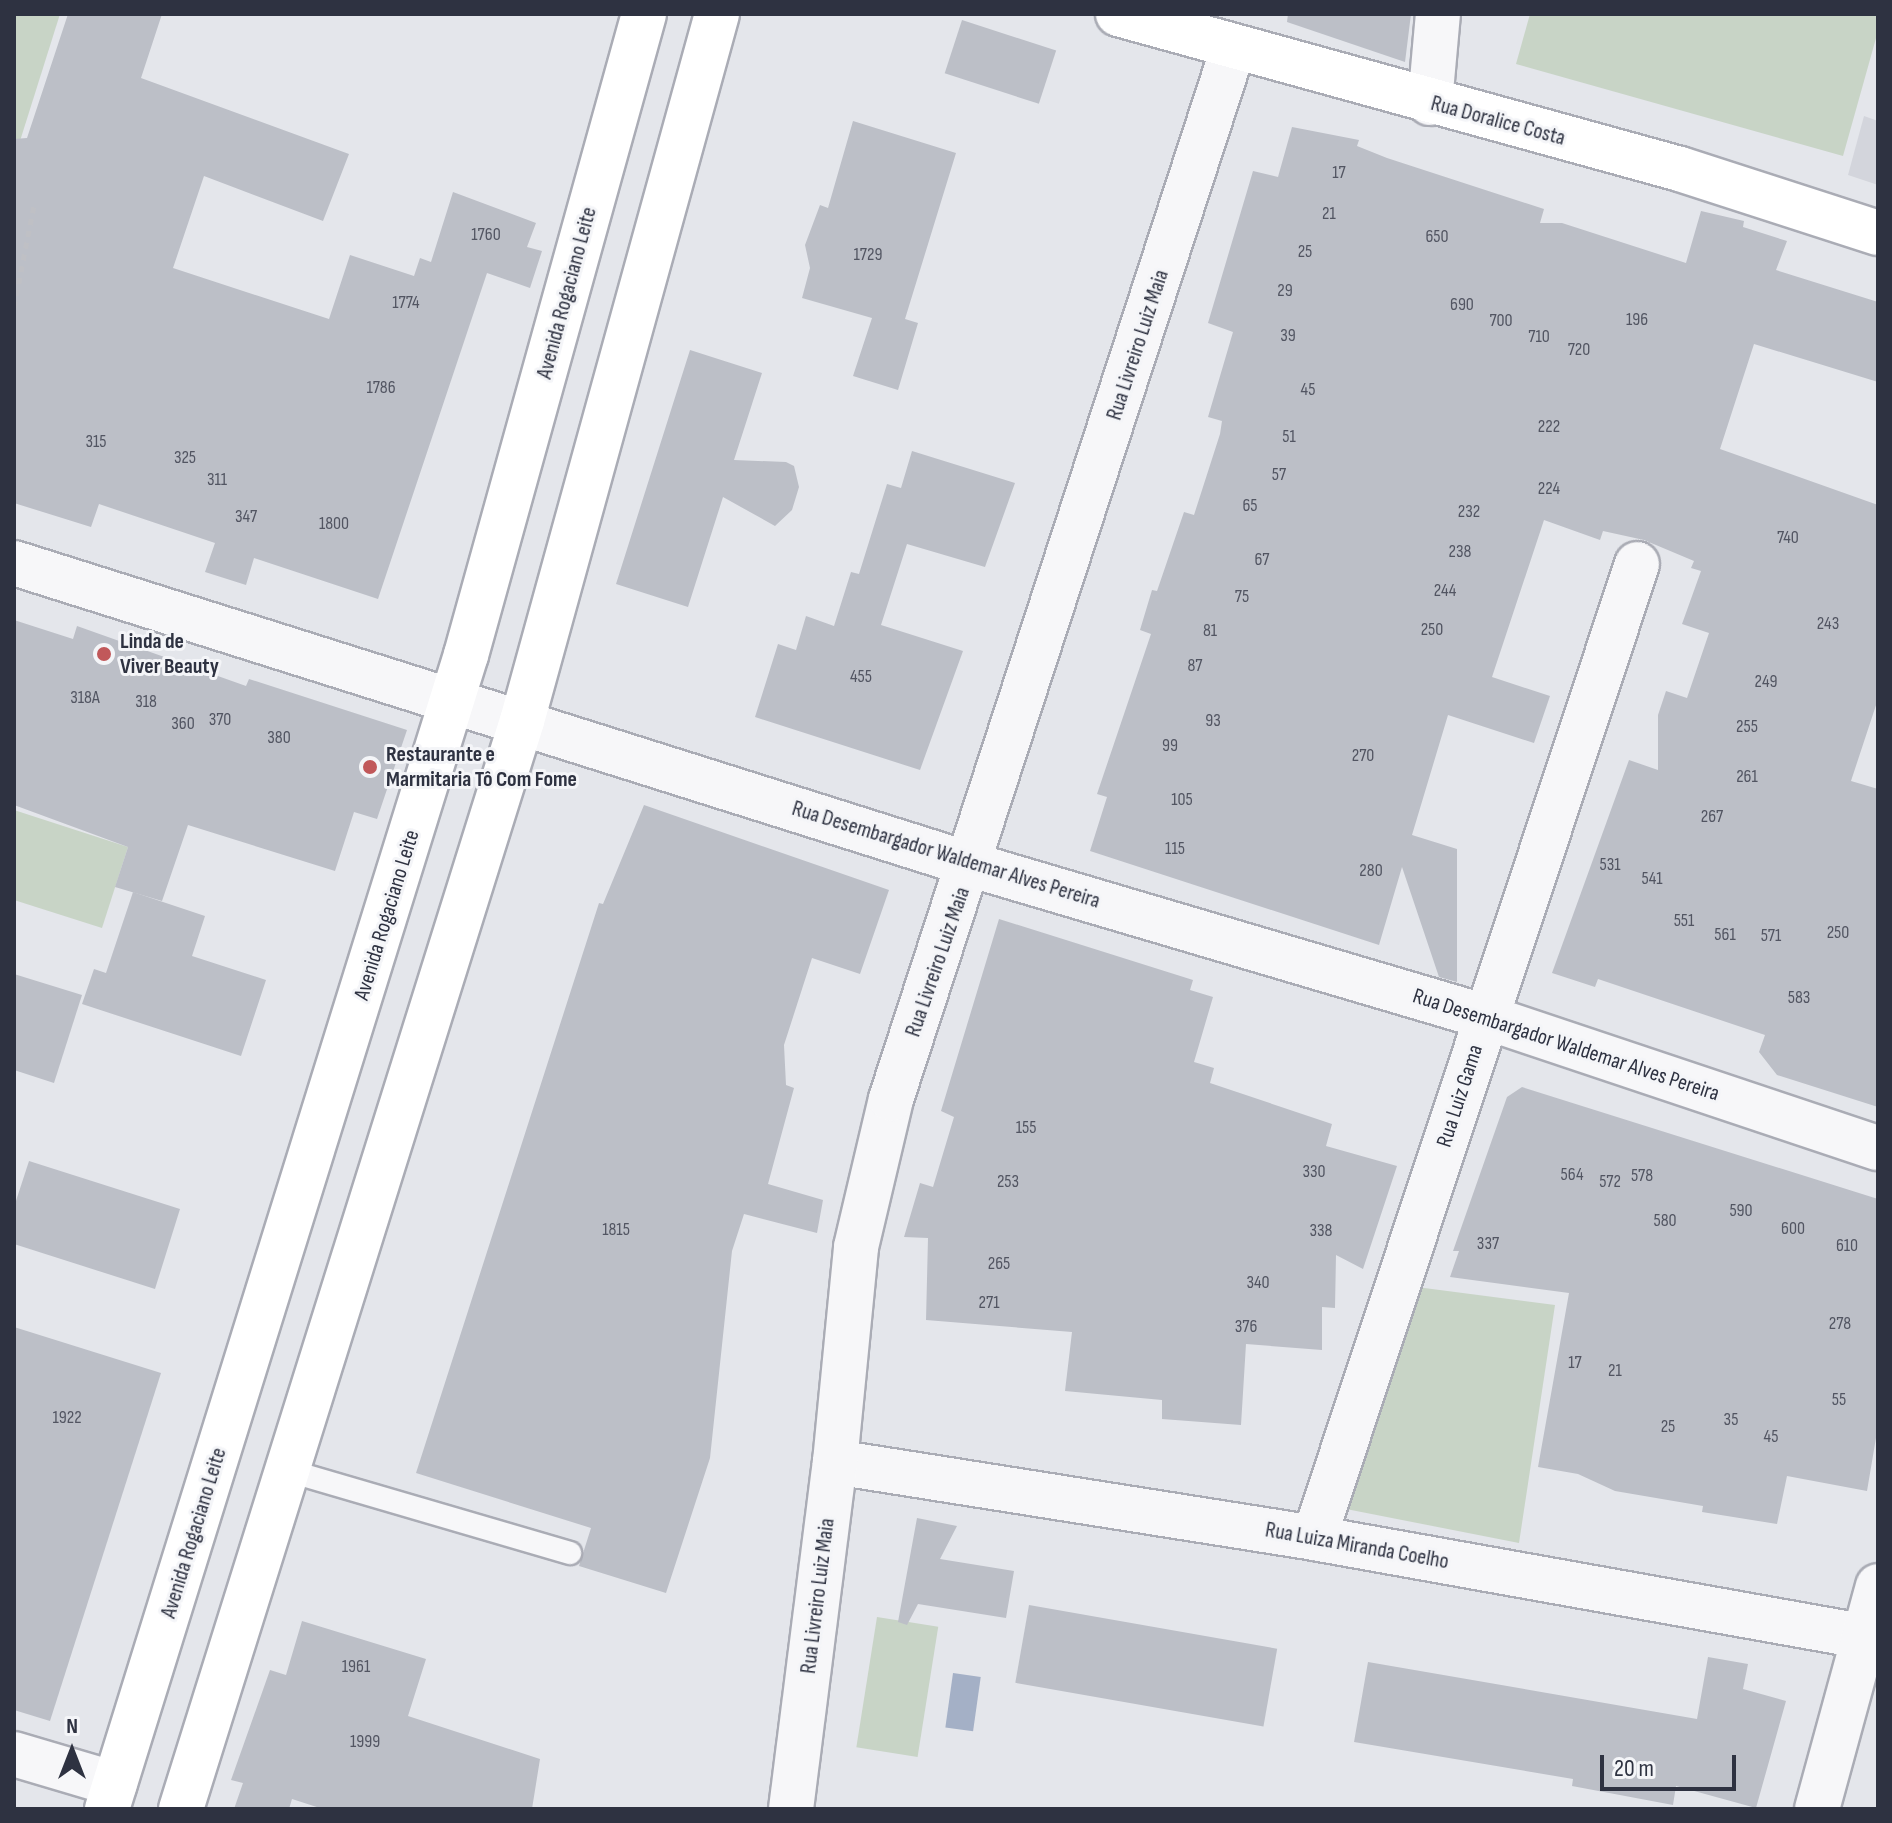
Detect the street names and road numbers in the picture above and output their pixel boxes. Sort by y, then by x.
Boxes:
street label: Rua Doralice Costa [1428,90,1568,152]
street label: Avenida Rogaciano Leite [531,204,603,382]
street label: Rua Livreiro Luiz Maia [1101,267,1175,423]
street label: Rua Desembargador Waldemar Alves Pereira [789,795,1103,915]
street label: Avenida Rogaciano Leite [349,827,425,1003]
street label: Rua Livreiro Luiz Maia [900,884,976,1040]
street label: Rua Desembargador Waldemar Alves Pereira [1409,983,1723,1107]
street label: Rua Luiz Gama [1431,1041,1489,1151]
street label: Avenida Rogaciano Leite [156,1445,232,1621]
street label: Rua Livreiro Luiz Maia [795,1517,841,1675]
street label: Rua Luiza Miranda Coelho [1263,1517,1451,1575]

